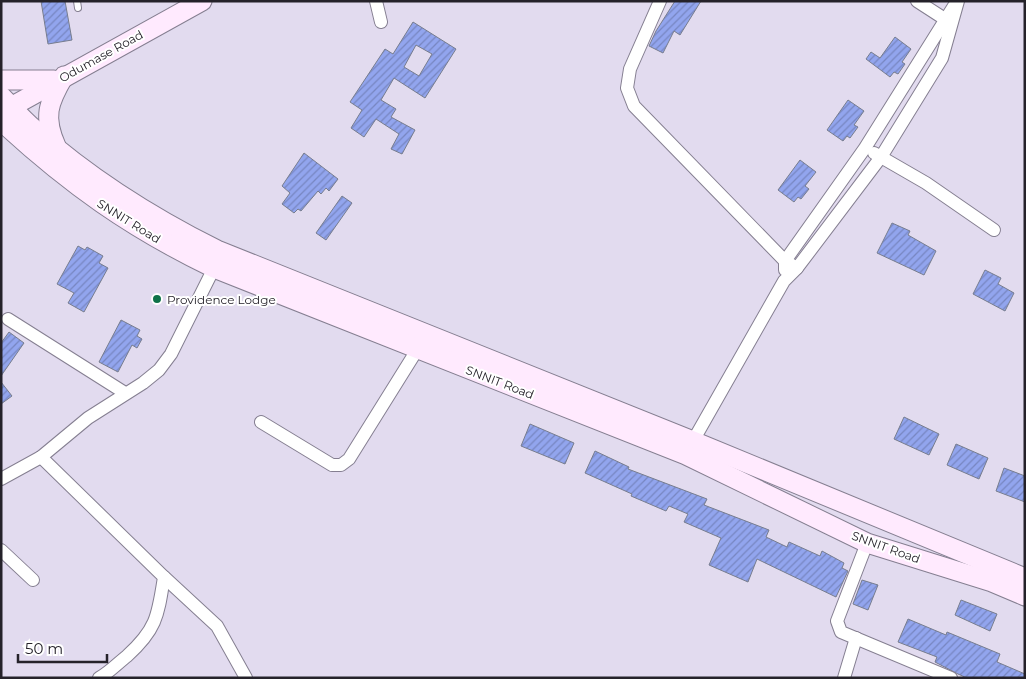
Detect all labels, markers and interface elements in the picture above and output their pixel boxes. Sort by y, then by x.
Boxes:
street label: Odumase Road [56,27,146,85]
street label: SNNIT Road [95,196,163,246]
place label: Providence Lodge [167,292,276,307]
marker: Providence Lodge [151,293,163,305]
street label: SNNIT Road [464,362,536,402]
street label: SNNIT Road [850,528,922,566]
scale bar [18,632,106,664]
text: 50 m [25,639,63,658]

